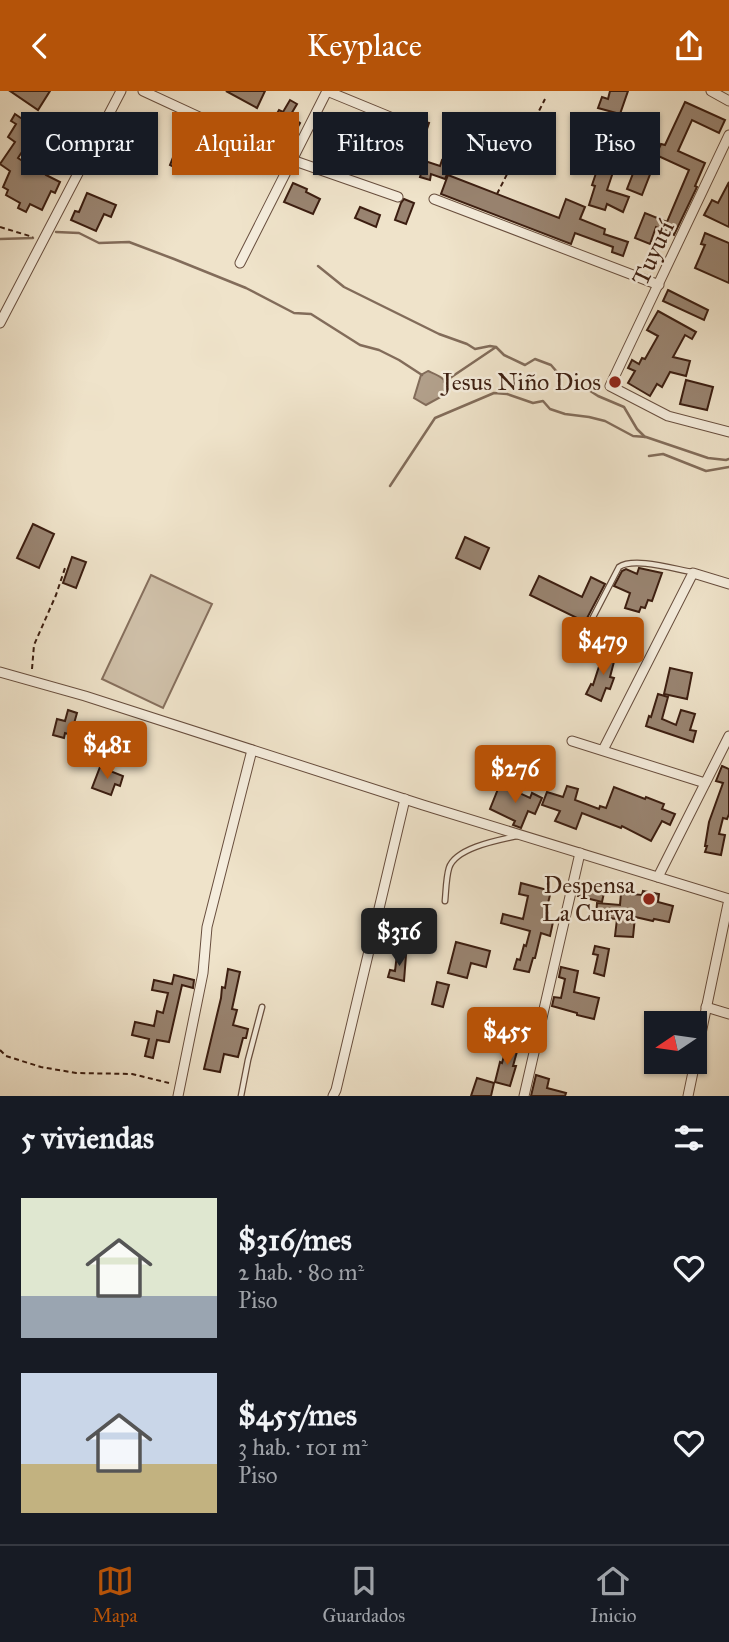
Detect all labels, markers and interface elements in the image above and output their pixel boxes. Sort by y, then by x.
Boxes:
text: Keyplace [307,26,422,65]
icon: back [21,27,59,65]
icon: share [670,27,708,65]
chip: Comprar [21,112,158,175]
chip: Alquilar [172,112,299,175]
chip: Filtros [313,112,428,175]
chip: Nuevo [442,112,556,175]
chip: Piso [570,112,660,175]
street label: Tuyutí [625,215,682,290]
place label: Jesus Niño Dios [440,367,601,397]
marker: Jesus Niño Dios [607,374,623,390]
pin: $479 [562,617,644,677]
text: $479 [578,626,628,654]
pin: $481 [66,721,148,781]
text: $481 [83,730,131,758]
pin: $276 [474,745,556,805]
text: $276 [491,754,539,782]
place label: Despensa La Curva [542,870,636,928]
marker: Despensa La Curva [641,891,657,907]
pin: $316 [358,909,440,968]
text: $316 [377,917,421,945]
pin: $455 [466,1007,548,1067]
north arrow [644,1011,707,1075]
map controls [644,1011,707,1074]
text: $455 [483,1016,531,1044]
icon: filters [670,1119,708,1157]
text: 5 viviendas [21,1120,154,1156]
text: $316/mes [238,1222,352,1258]
icon: home [77,1226,161,1310]
icon: heart [670,1249,708,1287]
text: 2 hab. · 80 m² [238,1258,364,1286]
text: Piso [238,1286,278,1314]
text: $455/mes [238,1397,357,1433]
icon: home [77,1401,161,1485]
icon: heart [670,1424,708,1462]
text: 3 hab. · 101 m² [238,1433,368,1461]
text: Piso [238,1461,278,1489]
tab: Mapa [92,1562,138,1627]
tab: Guardados [322,1562,405,1627]
tab: Inicio [590,1562,637,1627]

